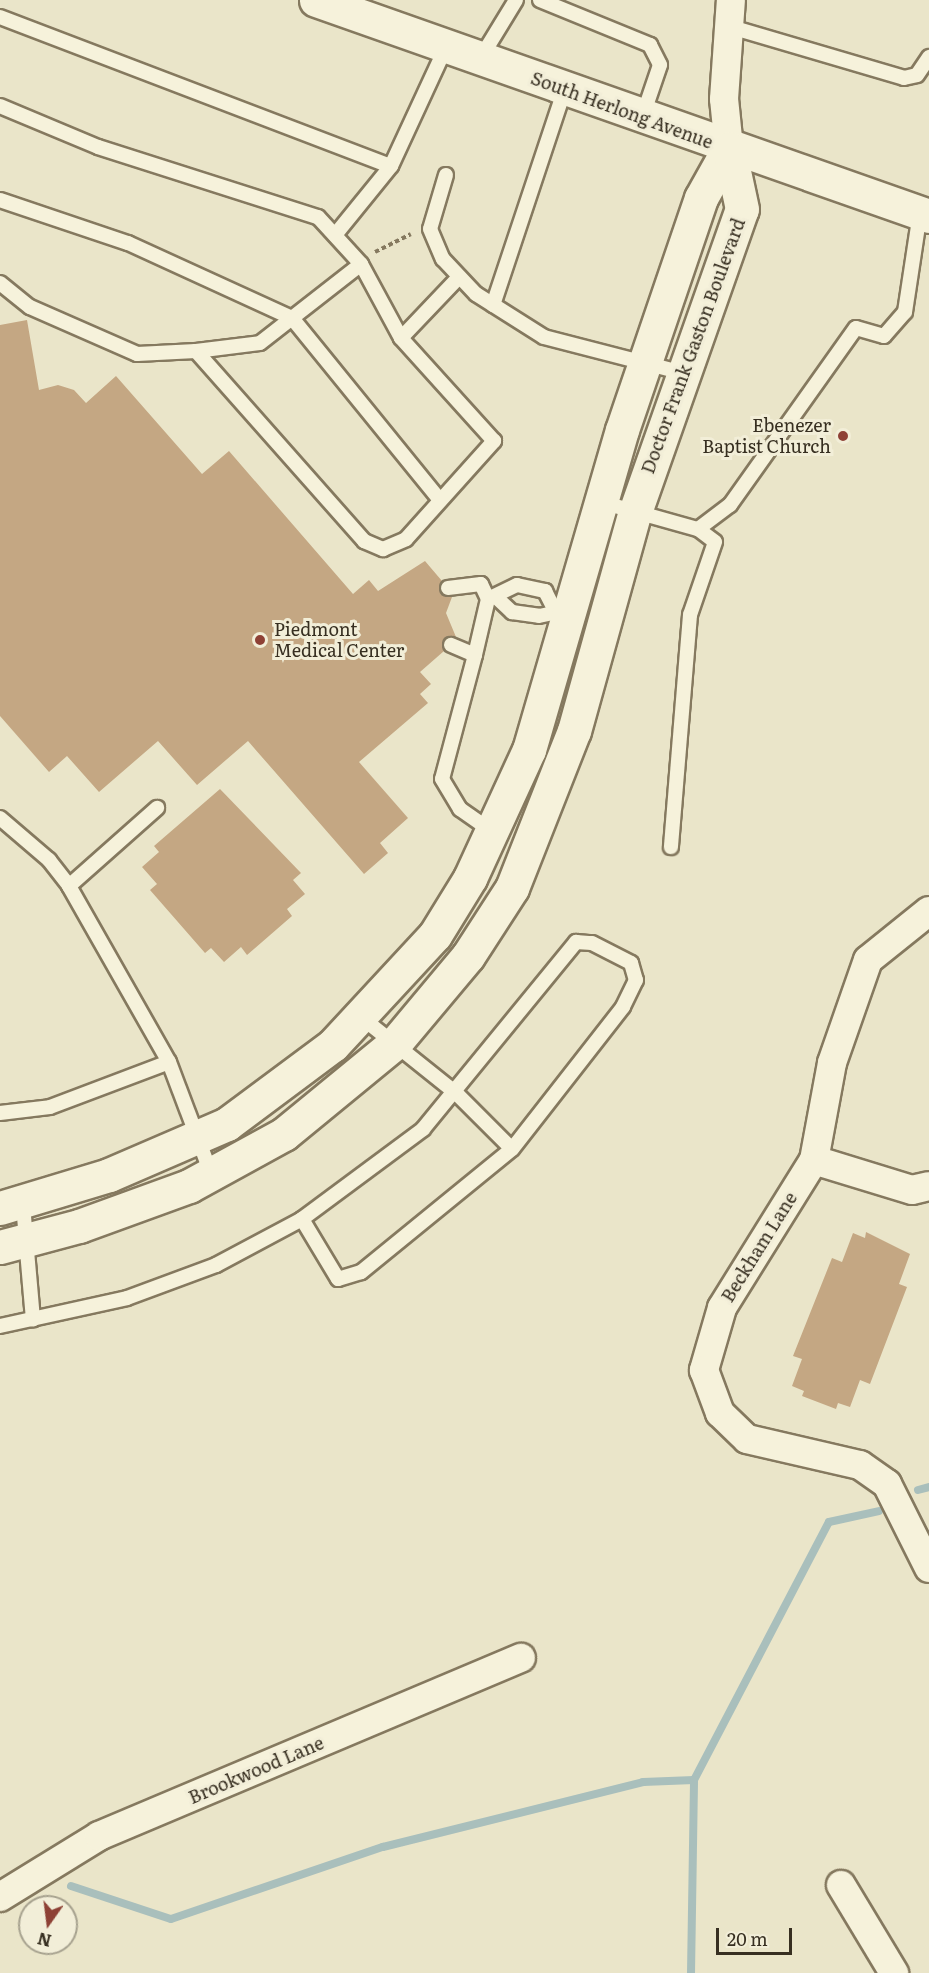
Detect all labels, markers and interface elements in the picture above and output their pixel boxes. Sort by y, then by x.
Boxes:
street label: South Herlong Avenue [528,67,716,153]
street label: Doctor Frank Gaston Boulevard [637,215,749,477]
place label: Ebenezer Baptist Church [702,415,831,458]
marker: Ebenezer Baptist Church [836,429,850,443]
place label: Piedmont Medical Center [274,619,404,662]
marker: Piedmont Medical Center [251,631,269,649]
street label: Beckham Lane [717,1188,801,1306]
street label: Brookwood Lane [185,1732,327,1808]
north arrow [18,1895,78,1955]
scale bar [719,1916,796,1954]
text: 20 m [727,1925,768,1952]
text: N [35,1927,54,1954]

